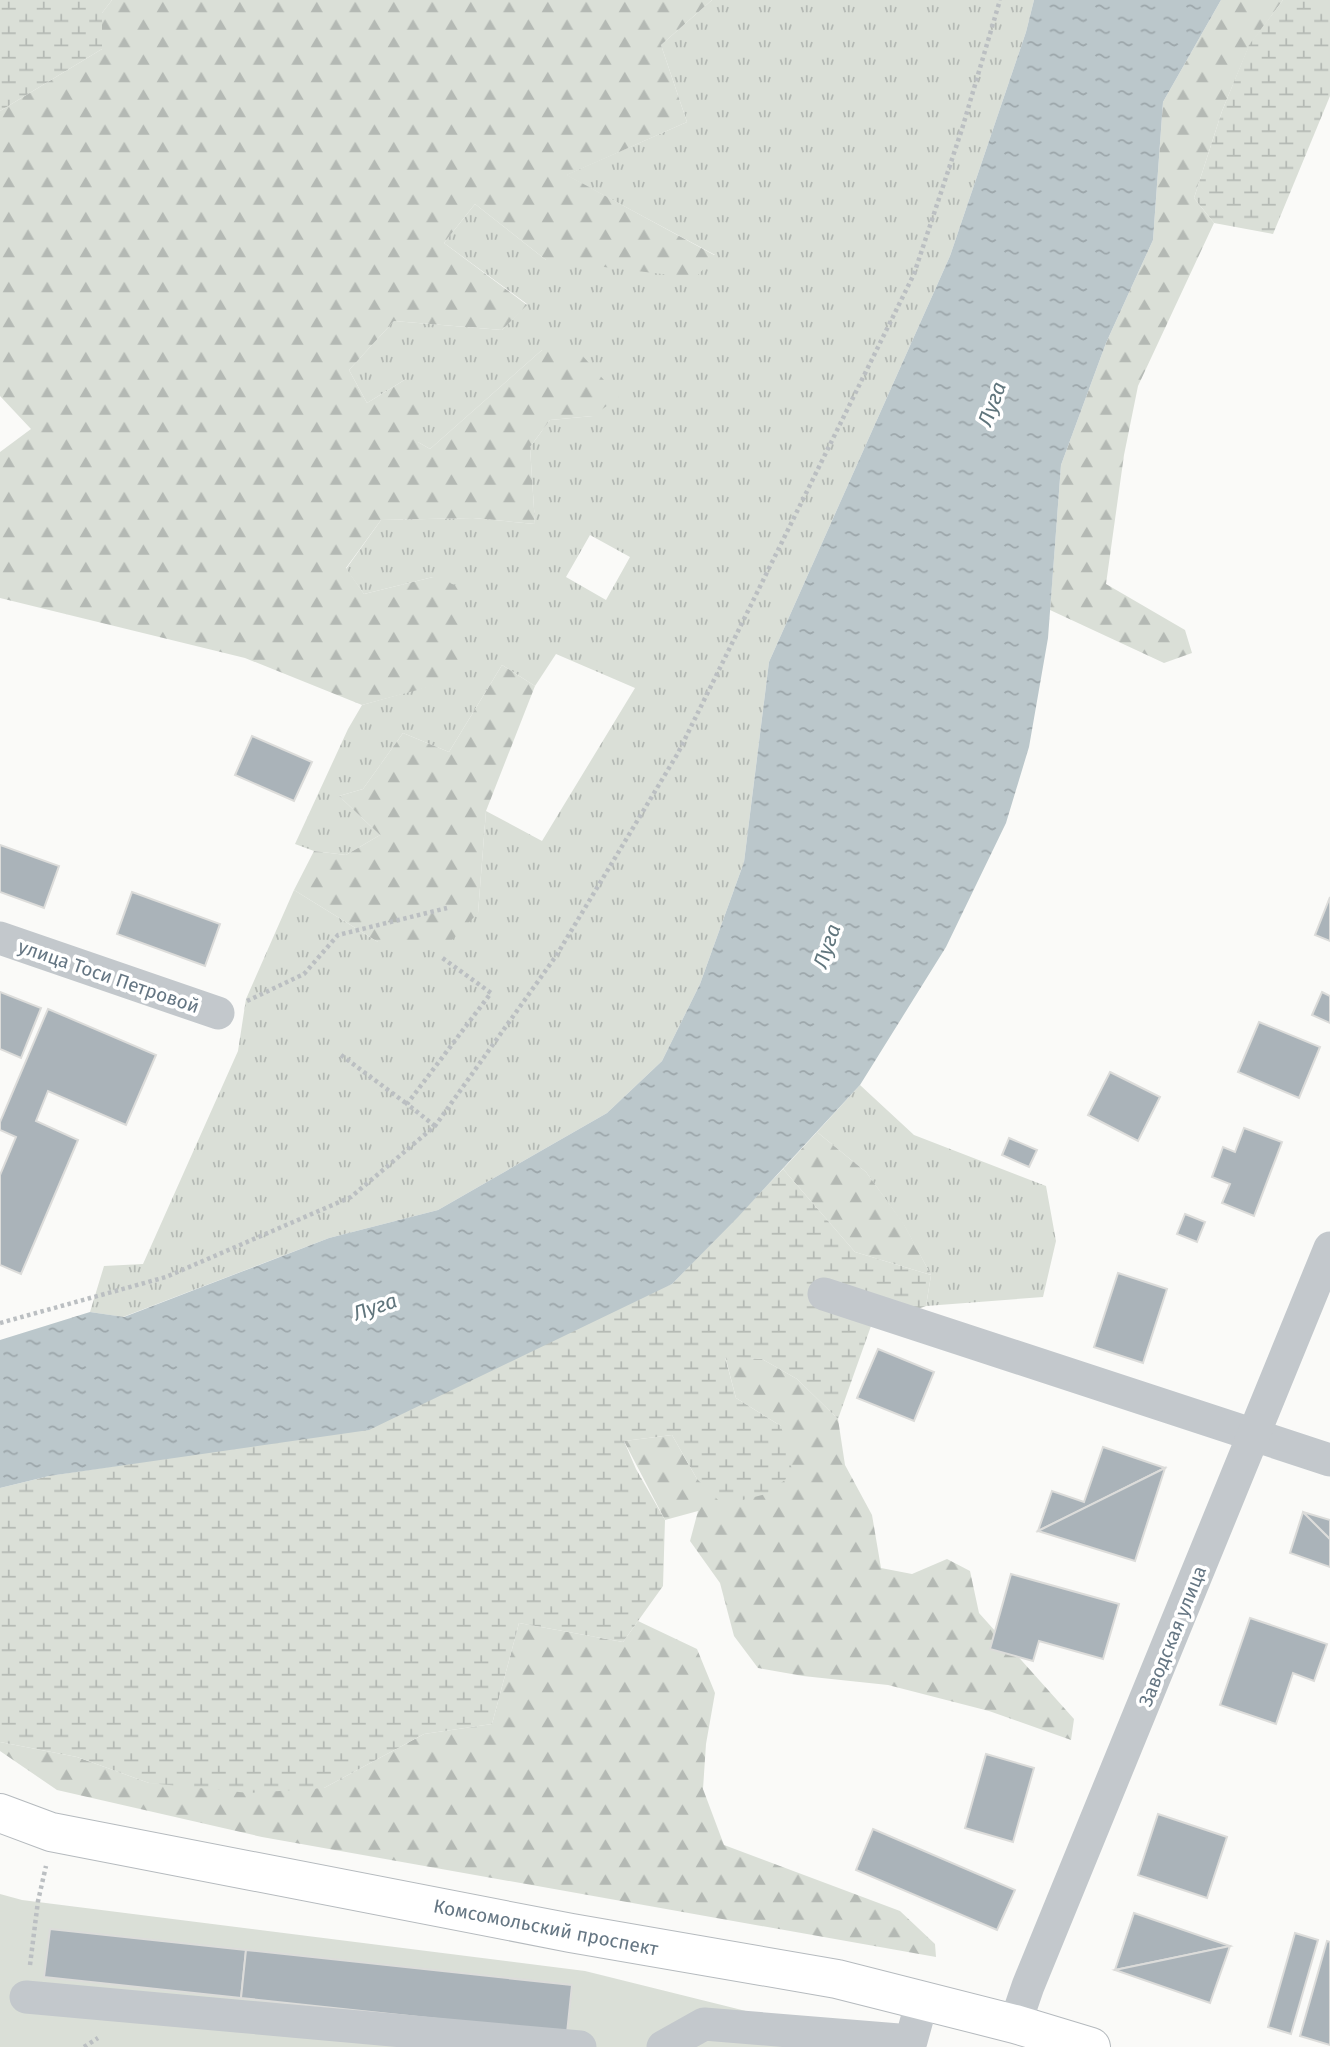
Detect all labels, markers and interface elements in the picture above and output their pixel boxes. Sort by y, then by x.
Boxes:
water label: Луга [972,378,1012,431]
water label: Луга [807,920,847,973]
street label: улица Тоси Петровой [15,935,202,1018]
water label: Луга [348,1287,401,1327]
street label: Заводская улица [1134,1562,1211,1710]
street label: Комсомольский проспект [432,1894,661,1961]

